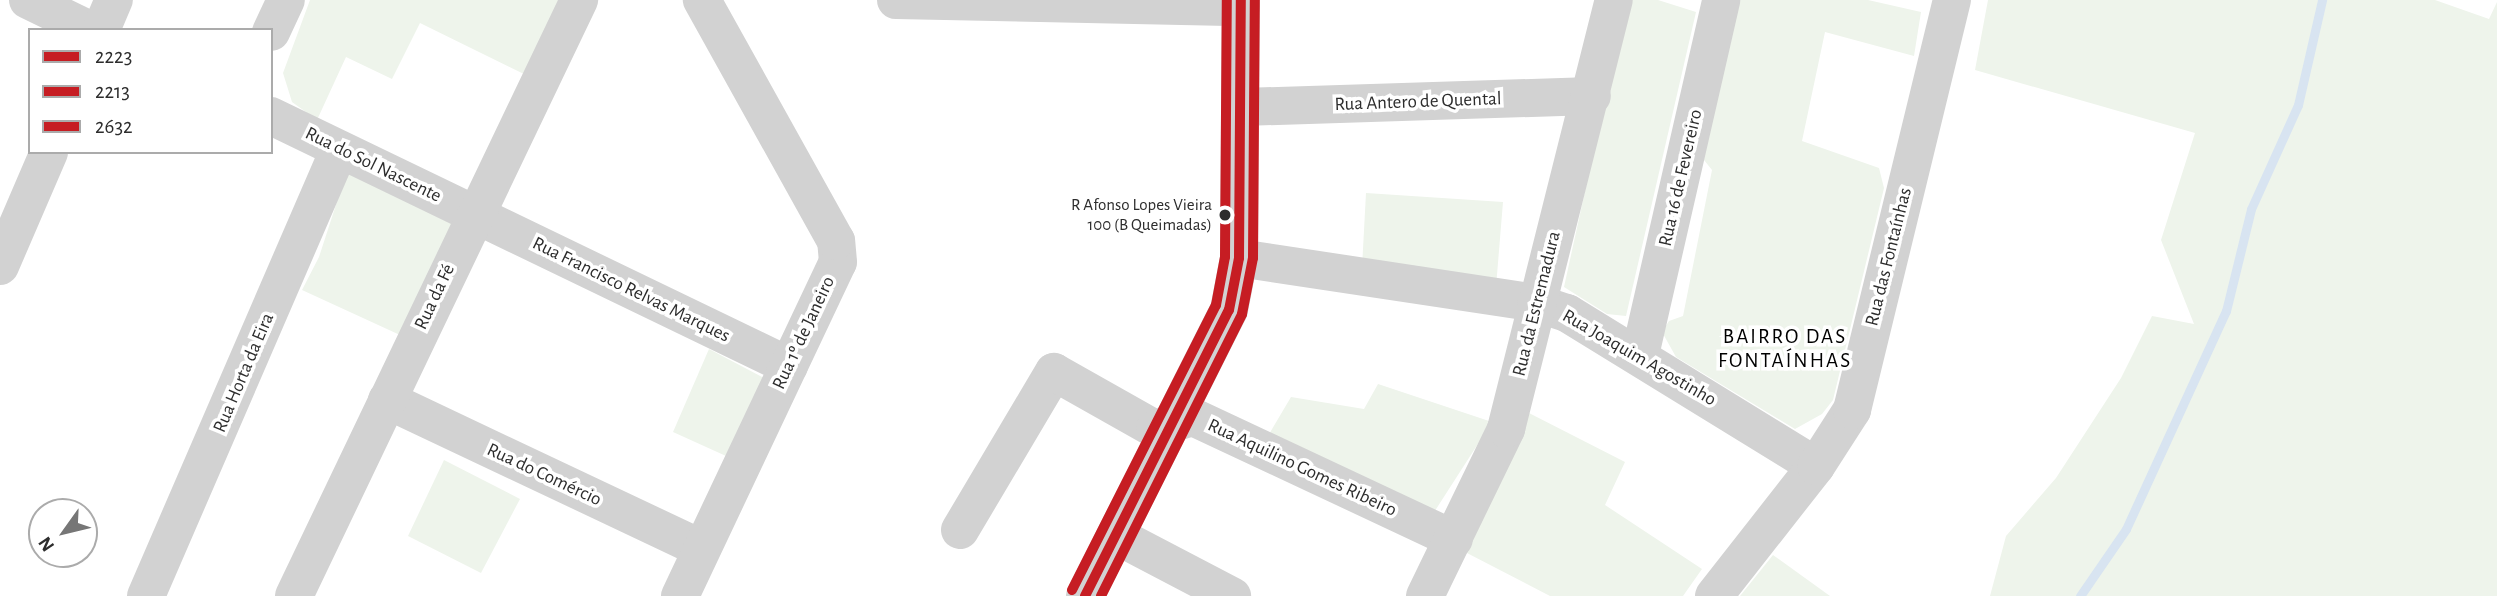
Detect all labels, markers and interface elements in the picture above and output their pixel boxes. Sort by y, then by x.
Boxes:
legend [28,28,273,154]
text: 2223 [95,46,132,67]
text: 2213 [95,81,130,102]
street label: Rua Antero de Quental [1334,88,1502,116]
street label: Rua 16 de Fevereiro [1654,107,1708,249]
text: 2632 [95,116,133,137]
street label: Rua do Sol Nascente [301,122,445,208]
street label: Rua das Fontaínhas [1861,185,1917,329]
place label: R Afonso Lopes Vieira 100 (B Queimadas) [1071,195,1212,235]
marker: R Afonso Lopes Vieira 100 (B Queimadas) [1218,208,1232,222]
street label: Rua da Estremadura [1508,229,1566,379]
street label: Rua Francisco Relvas Marques [528,232,734,348]
street label: Rua da Fé [410,261,460,333]
street label: Rua 1º de Janeiro [768,273,840,393]
street label: Rua Joaquim Agostinho [1558,305,1720,411]
street label: Rua Horta da Eira [209,310,279,436]
district label: BAIRRO DAS FONTAÍNHAS [1719,324,1851,374]
street label: Rua Aquilino Gomes Ribeiro [1204,414,1400,522]
street label: Rua do Comércio [483,438,605,512]
north arrow [28,498,98,568]
text: N [35,533,58,555]

